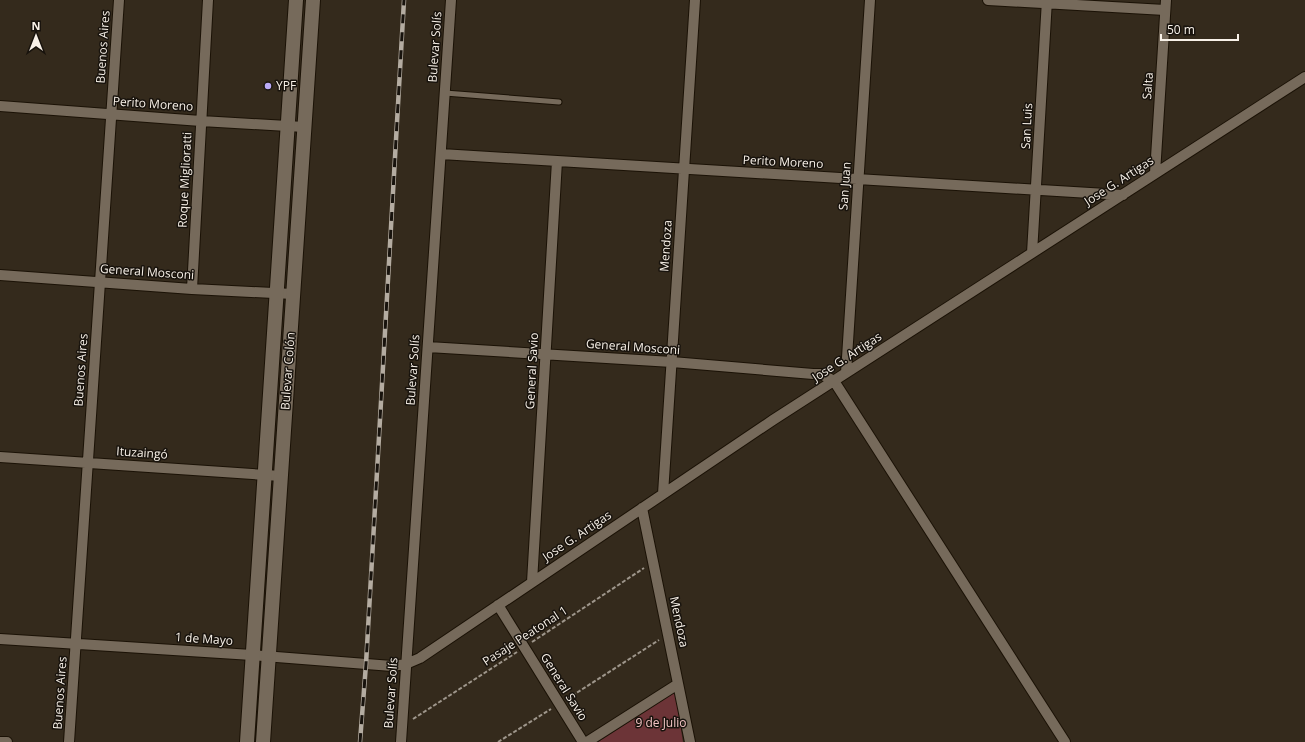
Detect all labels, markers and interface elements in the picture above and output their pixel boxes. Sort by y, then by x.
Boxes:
street label: Buenos Aires [91,10,114,84]
street label: Bulevar Solís [424,11,445,83]
north arrow [16,16,56,56]
scale bar [1161,16,1238,42]
text: N [32,18,40,33]
text: 50 m [1167,21,1195,38]
street label: Salta [1138,72,1157,100]
place label: YPF [276,77,296,94]
marker: YPF [263,81,273,91]
street label: Perito Moreno [112,92,194,115]
street label: San Luis [1017,102,1036,149]
street label: Roque Miglioratti [174,132,195,228]
street label: Perito Moreno [742,151,824,172]
street label: Jose G. Artigas [1080,152,1157,210]
street label: San Juan [834,161,855,211]
street label: Mendoza [655,220,676,272]
street label: General Mosconi [99,260,195,283]
street label: Jose G. Artigas [808,328,885,386]
street label: Bulevar Colón [276,331,299,410]
street label: General Savio [521,332,542,410]
street label: Buenos Aires [69,333,92,407]
street label: Bulevar Solís [402,334,423,406]
street label: General Mosconi [585,335,681,358]
street label: Ituzaingó [116,442,168,463]
street label: Jose G. Artigas [538,506,615,565]
street label: Mendoza [666,595,693,649]
street label: Pasaje Peatonal 1 [479,602,571,669]
street label: 1 de Mayo [175,628,233,649]
street label: General Savio [537,650,592,724]
street label: Buenos Aires [48,656,71,730]
street label: Bulevar Solís [380,657,401,729]
park label: 9 de Julio [635,714,687,731]

